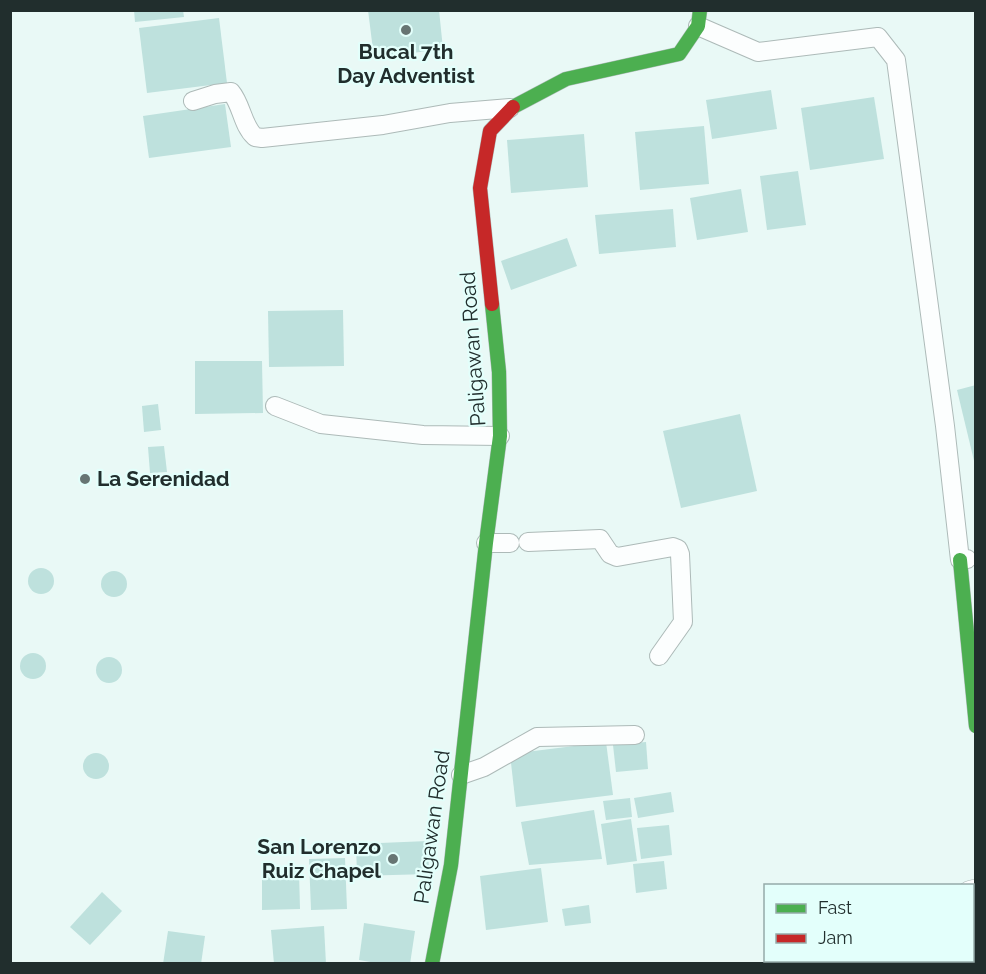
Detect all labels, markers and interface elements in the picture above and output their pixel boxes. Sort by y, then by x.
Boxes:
marker: Bucal 7th Day Adventist [399,23,413,37]
place label: Bucal 7th Day Adventist [337,39,475,88]
street label: Paligawan Road [455,271,490,427]
place label: La Serenidad [97,466,230,491]
marker: La Serenidad [78,472,92,486]
street label: Paligawan Road [408,748,455,905]
place label: San Lorenzo Ruiz Chapel [257,834,381,883]
marker: San Lorenzo Ruiz Chapel [386,852,400,866]
legend [764,884,974,962]
text: Fast [818,897,852,918]
text: Jam [818,927,853,948]

